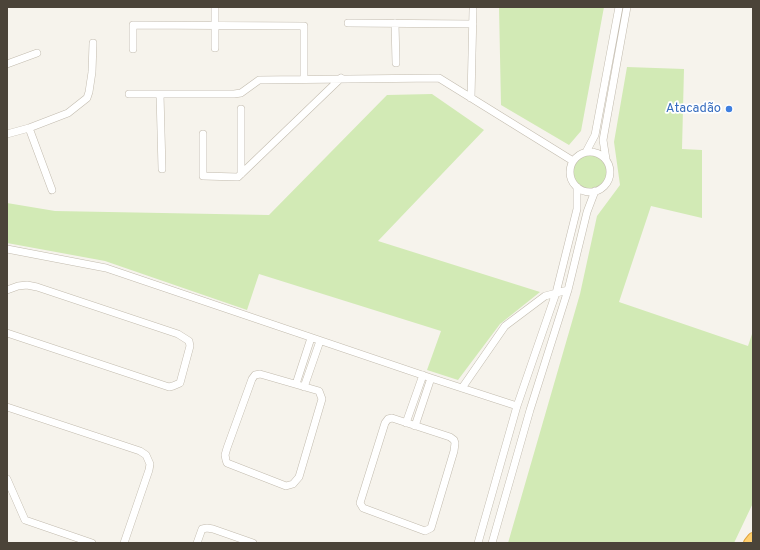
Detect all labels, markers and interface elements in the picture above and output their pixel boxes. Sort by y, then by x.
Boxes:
place label: Atacadão [666,101,721,117]
marker: Atacadão [724,104,734,114]

